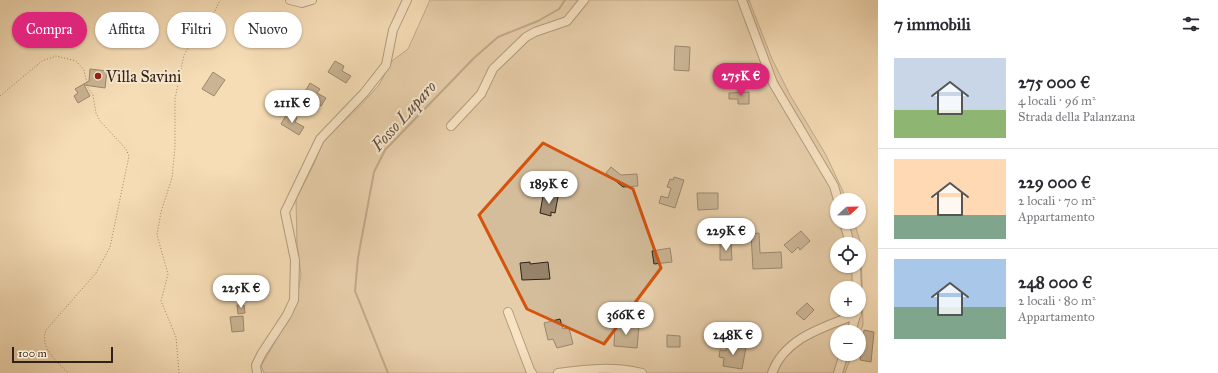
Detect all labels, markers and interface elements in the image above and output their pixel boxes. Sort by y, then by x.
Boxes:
chip: Compra [12,12,87,48]
chip: Affitta [95,12,159,48]
chip: Filtri [167,12,226,48]
chip: Nuovo [234,12,302,48]
icon: filters [1180,13,1202,35]
text: 7 immobili [894,14,971,35]
pin: 275K € [708,63,774,97]
place label: Villa Savini [105,67,182,86]
text: 275K € [722,68,760,84]
marker: Villa Savini [93,71,103,81]
text: 275 000 € [1018,72,1090,93]
icon: home [926,74,974,122]
water label: Fosso Luparo [366,76,441,156]
pin: 211K € [259,90,325,124]
text: 4 locali · 96 m² [1018,93,1096,109]
text: 211K € [274,95,310,111]
text: Strada della Palanzana [1018,109,1135,125]
pin: 189K € [516,171,582,205]
text: 229 000 € [1018,172,1091,193]
icon: home [926,175,974,223]
text: 189K € [530,176,568,192]
north arrow [830,193,866,229]
map controls [830,193,866,361]
text: 2 locali · 70 m² [1018,193,1096,209]
text: Appartamento [1018,209,1095,225]
pin: 229K € [693,218,759,252]
text: 229K € [706,223,746,239]
button: locate [830,237,866,273]
text: 248 000 € [1018,272,1092,293]
pin: 225K € [208,275,274,309]
icon: home [926,275,974,323]
text: 225K € [222,280,260,296]
button: + [830,281,866,317]
text: 2 locali · 80 m² [1018,293,1096,309]
pin: 366K € [593,302,659,336]
text: 366K € [607,307,645,323]
text: Appartamento [1018,309,1095,325]
pin: 248K € [700,322,766,356]
button: − [830,325,866,361]
text: 248K € [713,327,753,343]
scale bar [12,345,113,364]
text: 100 m [18,347,47,360]

